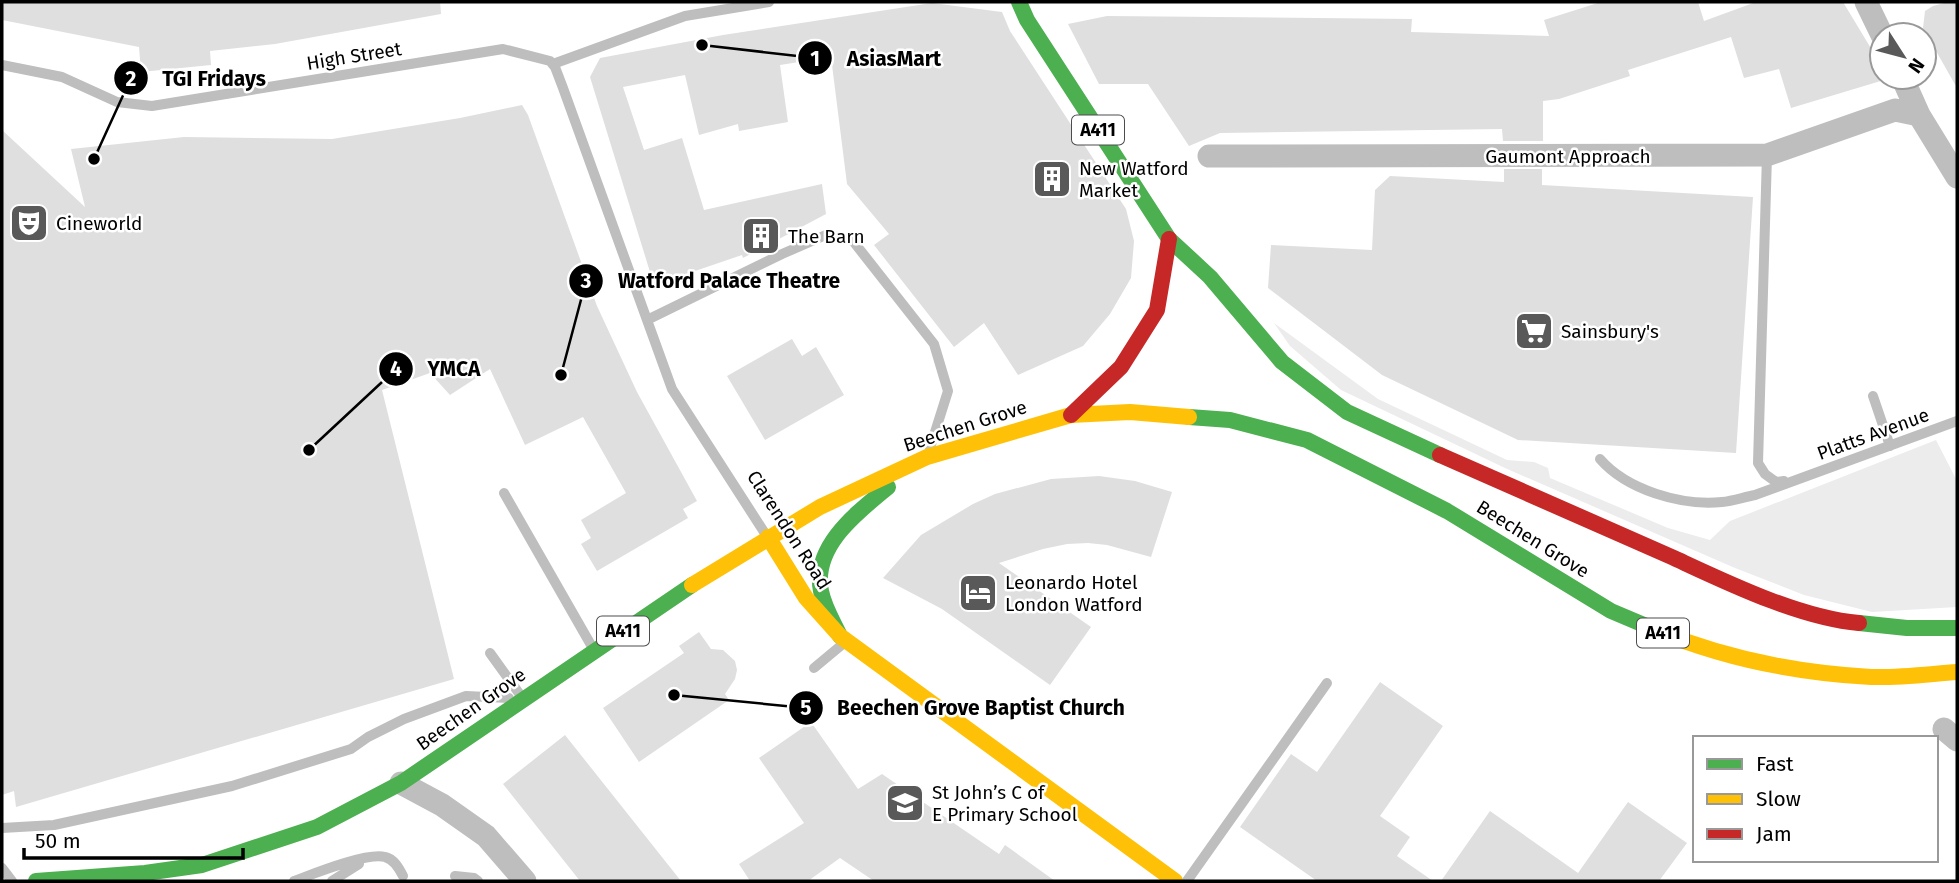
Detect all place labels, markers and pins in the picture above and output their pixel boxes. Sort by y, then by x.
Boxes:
callout: AsiasMart [797,37,955,79]
callout: TGI Fridays [114,57,280,99]
place label: New Watford Market [1079,157,1189,202]
building icon: New Watford Market [1031,158,1073,200]
theatre icon: Cineworld [8,202,50,244]
place label: Cineworld [56,212,142,235]
building icon: The Barn [740,215,782,257]
place label: The Barn [788,225,865,248]
callout: Watford Palace Theatre [568,260,854,302]
supermarket icon: Sainsbury's [1513,310,1555,352]
place label: Sainsbury's [1561,320,1659,343]
callout: YMCA [378,348,494,390]
place label: Leonardo Hotel London Watford [1005,571,1143,616]
hotel icon: Leonardo Hotel London Watford [957,572,999,614]
callout: Beechen Grove Baptist Church [788,687,1139,729]
place label: St John’s C of E Primary School [932,781,1078,826]
school or university icon: St John’s C of E Primary School [884,782,926,824]

